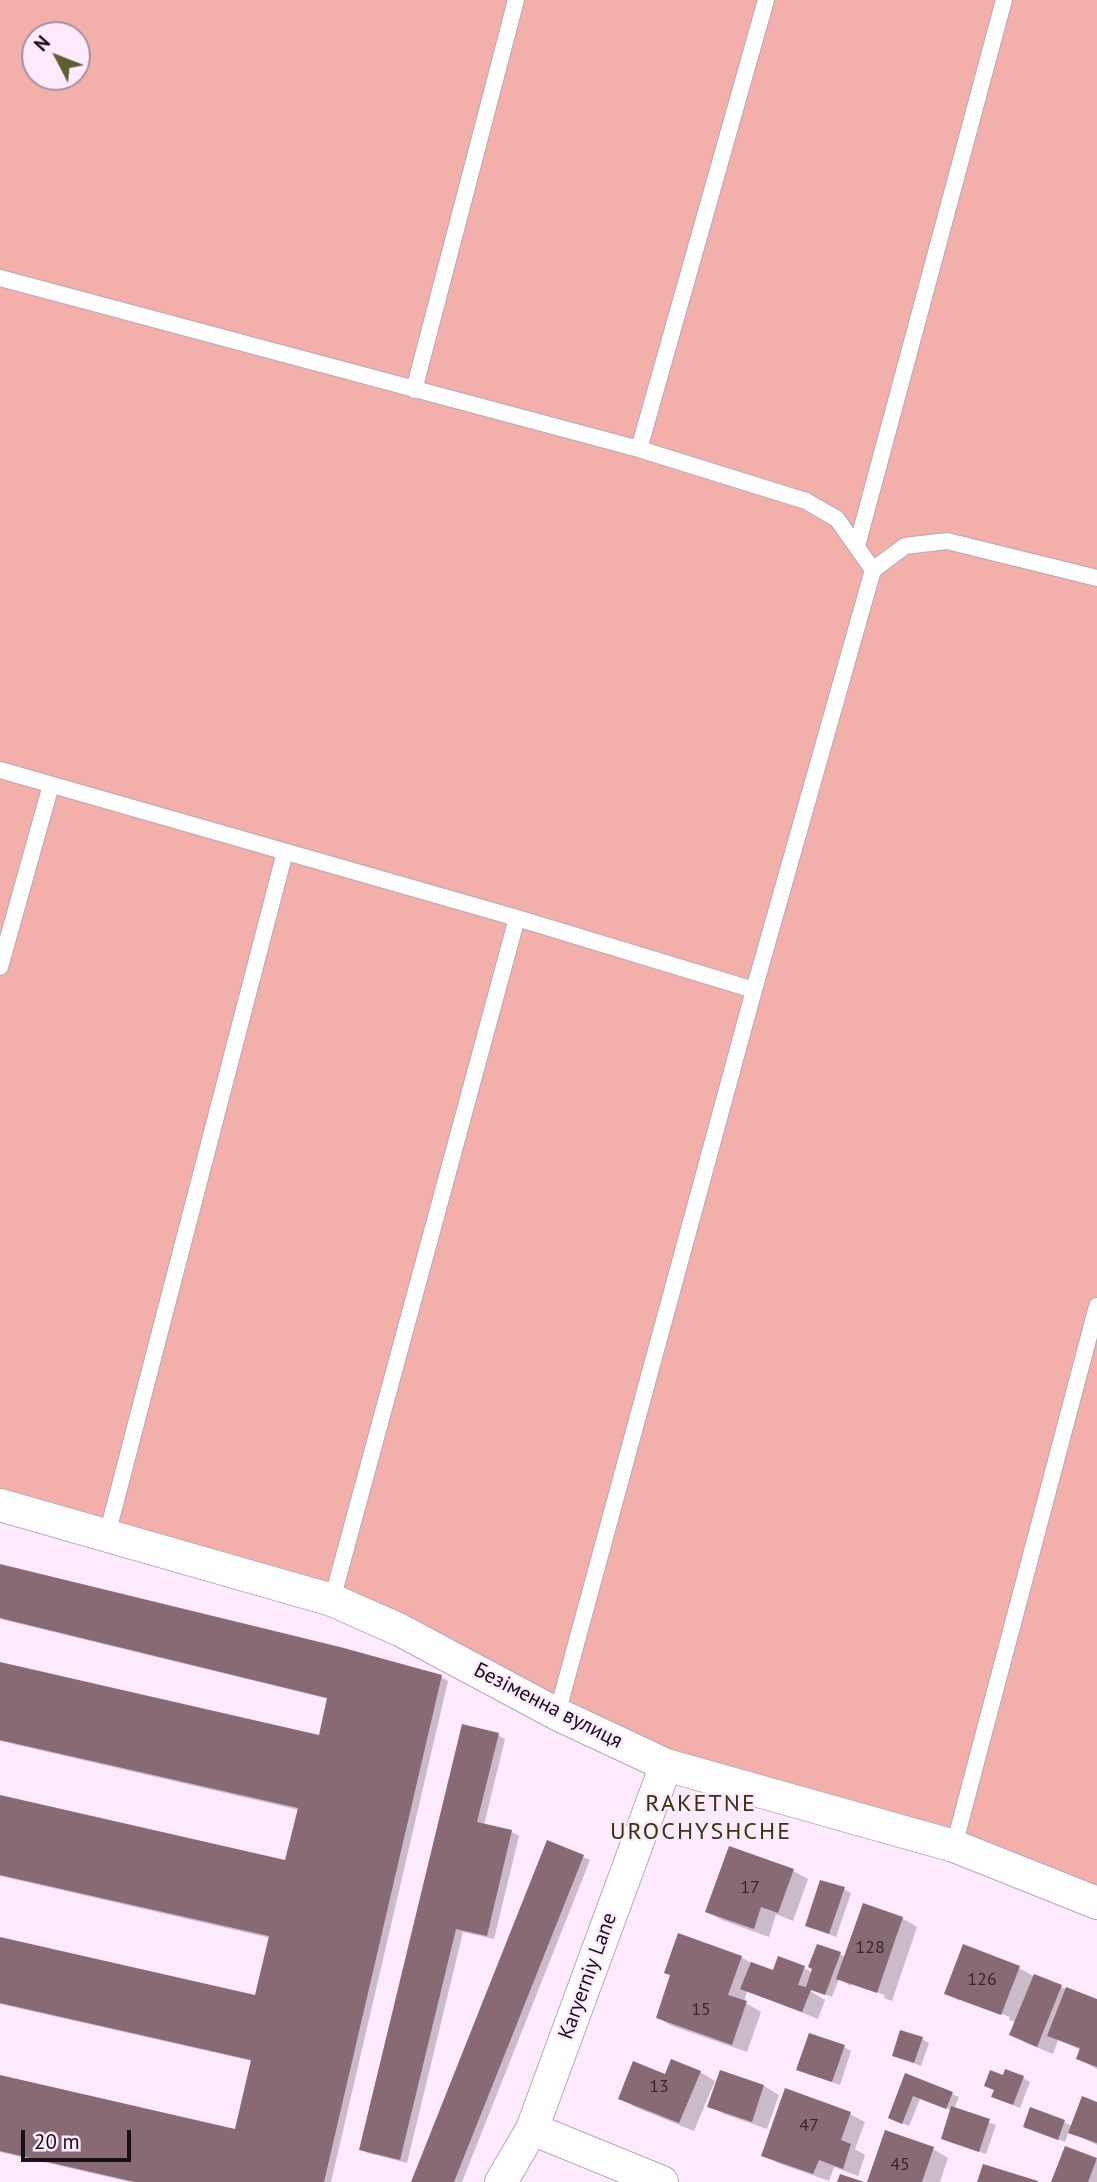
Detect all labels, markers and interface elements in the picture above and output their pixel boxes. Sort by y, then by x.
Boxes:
north arrow [21,21,91,91]
text: N [29,31,55,56]
street label: Безіменна вулиця [469,1658,627,1754]
district label: RAKETNE UROCHYSHCHE [611,1790,791,1846]
house number: 17 [740,1877,760,1899]
street label: Karyerniy Lane [553,1909,623,2043]
house number: 128 [855,1937,885,1959]
house number: 126 [967,1969,997,1991]
house number: 15 [691,1999,711,2021]
house number: 13 [649,2076,669,2098]
house number: 47 [799,2115,819,2137]
scale bar [24,2116,135,2160]
text: 20 m [34,2128,80,2155]
house number: 45 [890,2154,910,2176]

